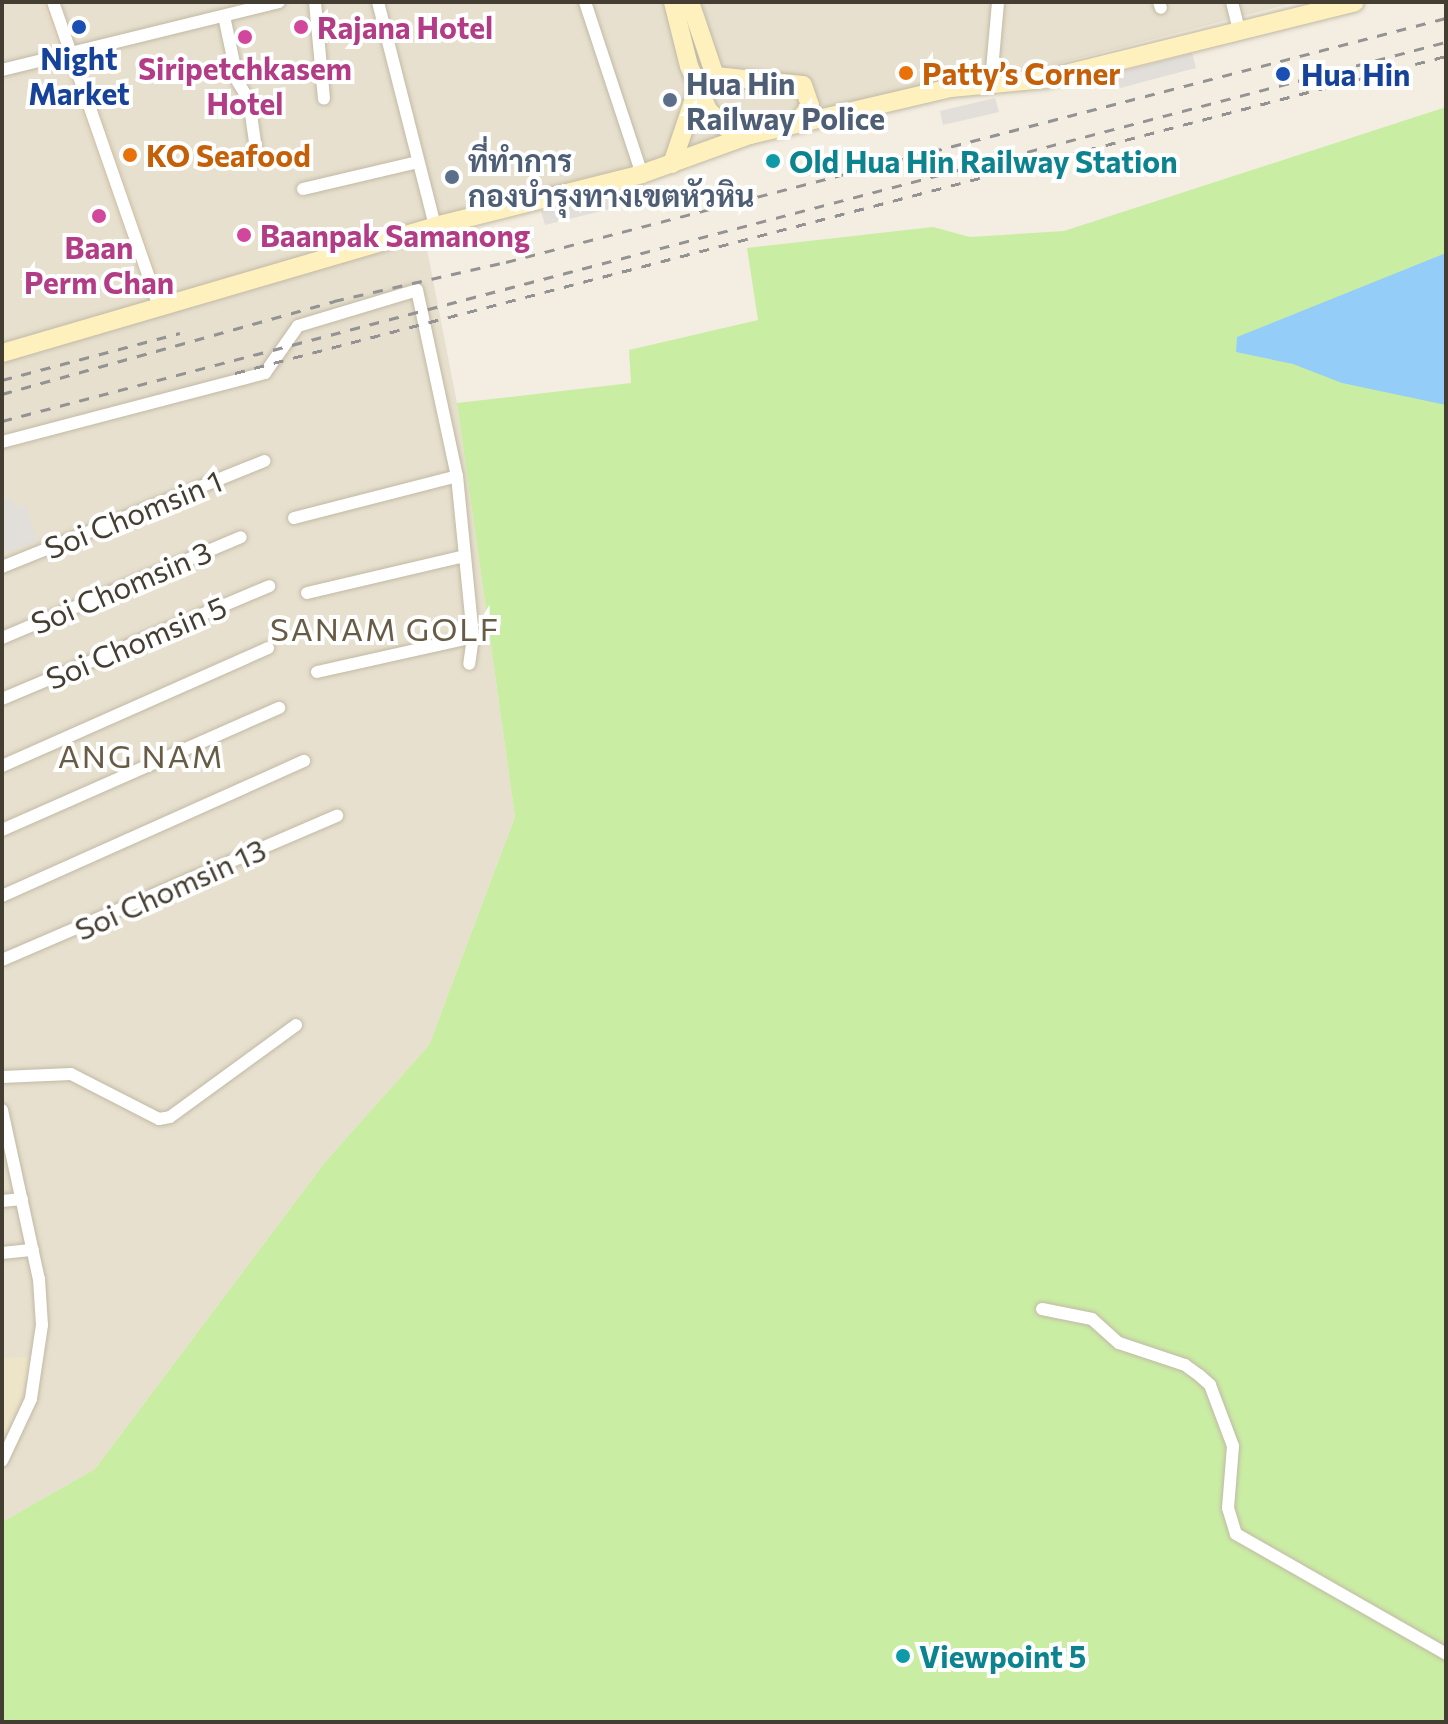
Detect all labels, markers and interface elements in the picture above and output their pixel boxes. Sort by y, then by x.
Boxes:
place label: Rajana Hotel [317,9,493,45]
marker: Night Market [70,18,88,36]
marker: Rajana Hotel [292,18,310,36]
marker: Siripetchkasem Hotel [236,28,254,46]
place label: Night Market [28,40,130,110]
place label: Siripetchkasem Hotel [138,50,352,120]
place label: Patty’s Corner [922,55,1121,91]
place label: Hua Hin [1301,56,1410,92]
marker: Hua Hin [1272,63,1294,85]
marker: Patty’s Corner [897,64,915,82]
place label: Hua Hin Railway Police [686,65,885,136]
marker: Hua Hin Railway Police [661,91,679,109]
place label: KO Seafood [146,137,311,173]
place label: ที่ทำการ กองบำรุงทางเขตหัวหิน [468,142,755,212]
place label: Old Hua Hin Railway Station [789,143,1178,179]
marker: KO Seafood [121,146,139,164]
marker: Old Hua Hin Railway Station [764,152,782,170]
marker: ที่ทำการ กองบำรุงทางเขตหัวหิน [443,168,461,186]
marker: Baan Perm Chan [90,207,108,225]
place label: Baanpak Samanong [260,217,530,253]
marker: Baanpak Samanong [235,226,253,244]
place label: Baan Perm Chan [24,229,174,300]
street label: Soi Chomsin 1 [39,462,227,566]
street label: Soi Chomsin 3 [25,533,217,641]
street label: Soi Chomsin 5 [40,588,232,696]
district label: SANAM GOLF [270,609,500,647]
district label: ANG NAM [58,736,224,774]
street label: Soi Chomsin 13 [69,831,271,947]
place label: Viewpoint 5 [919,1638,1086,1674]
marker: Viewpoint 5 [894,1647,912,1665]

